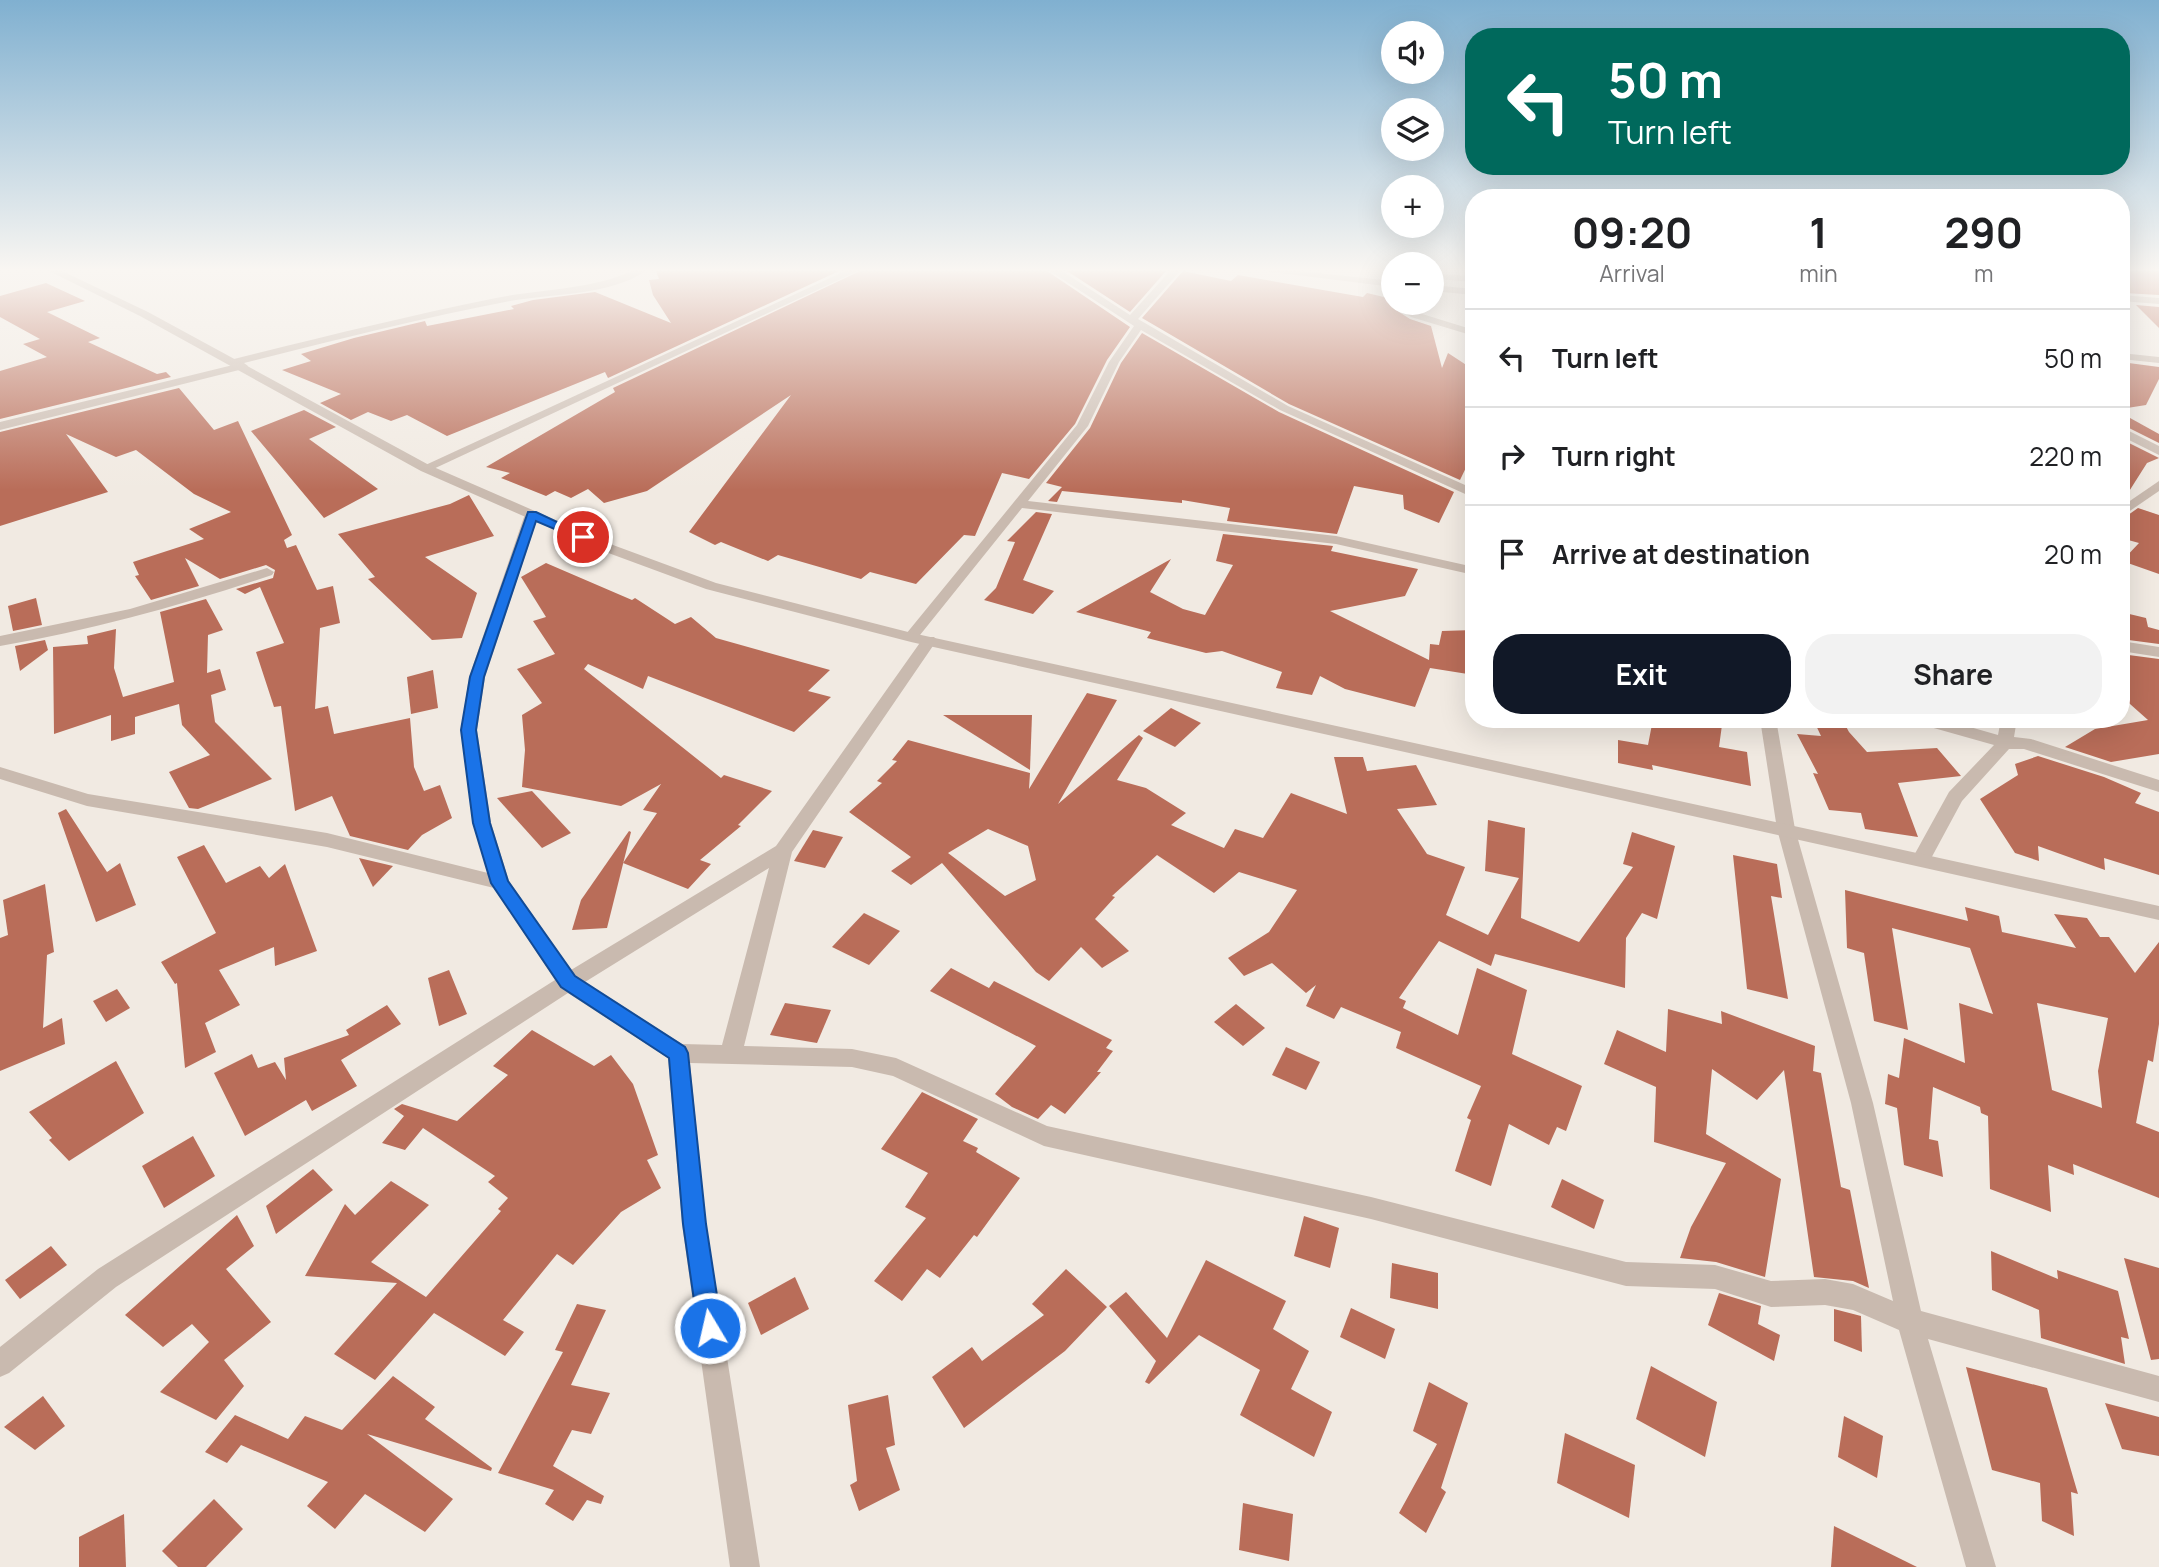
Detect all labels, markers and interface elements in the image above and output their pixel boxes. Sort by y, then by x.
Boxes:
map controls [1381,21,1444,315]
button: sound [1381,21,1444,84]
text: 50 m [1608,46,1723,113]
icon: left [1493,56,1584,147]
button: layers [1381,98,1444,161]
text: Turn left [1608,110,1732,154]
button: + [1381,175,1444,238]
text: 09:20 [1572,203,1693,261]
text: 1 [1809,203,1828,261]
text: 290 [1944,203,2023,261]
button: − [1381,252,1444,315]
text: Arrival [1599,257,1665,289]
text: min [1799,257,1838,289]
text: m [1974,257,1994,289]
icon: left [1493,339,1531,377]
text: Turn left [1552,340,1659,376]
text: 50 m [2044,340,2102,376]
icon: right [1493,437,1531,475]
text: Turn right [1552,438,1676,474]
text: 220 m [2029,438,2102,474]
pin [553,507,613,567]
icon: arrive [564,518,602,556]
icon: arrive [1493,535,1531,573]
text: Arrive at destination [1552,536,1810,572]
text: 20 m [2044,536,2102,572]
button: Exit [1493,634,1791,714]
button: Share [1805,634,2102,714]
position arrow [673,1291,747,1365]

